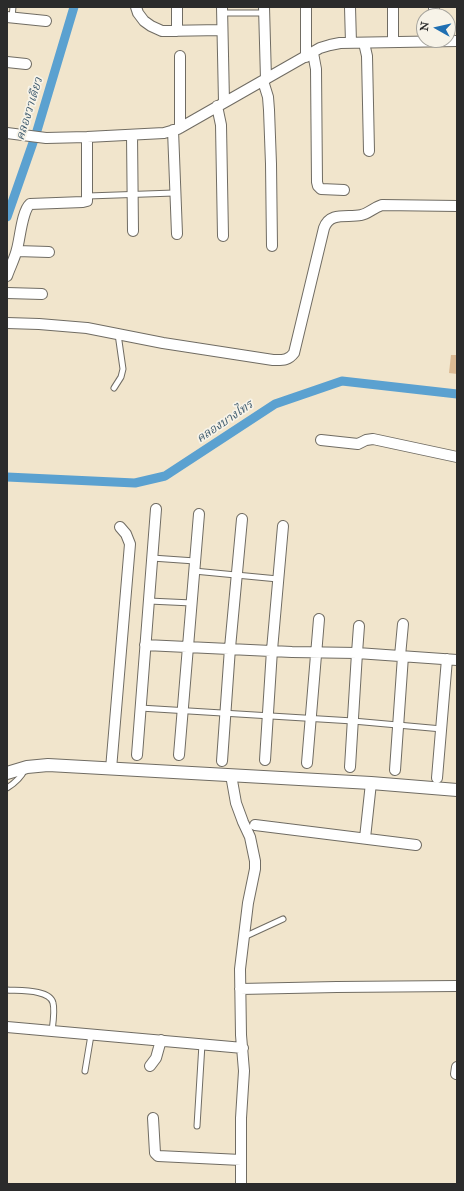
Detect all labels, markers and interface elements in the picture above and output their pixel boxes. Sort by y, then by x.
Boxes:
north arrow [416,8,456,48]
text: N [418,21,432,32]
water label: คลองวาเดียว [14,76,46,142]
water label: คลองบางไทร [194,398,256,446]

